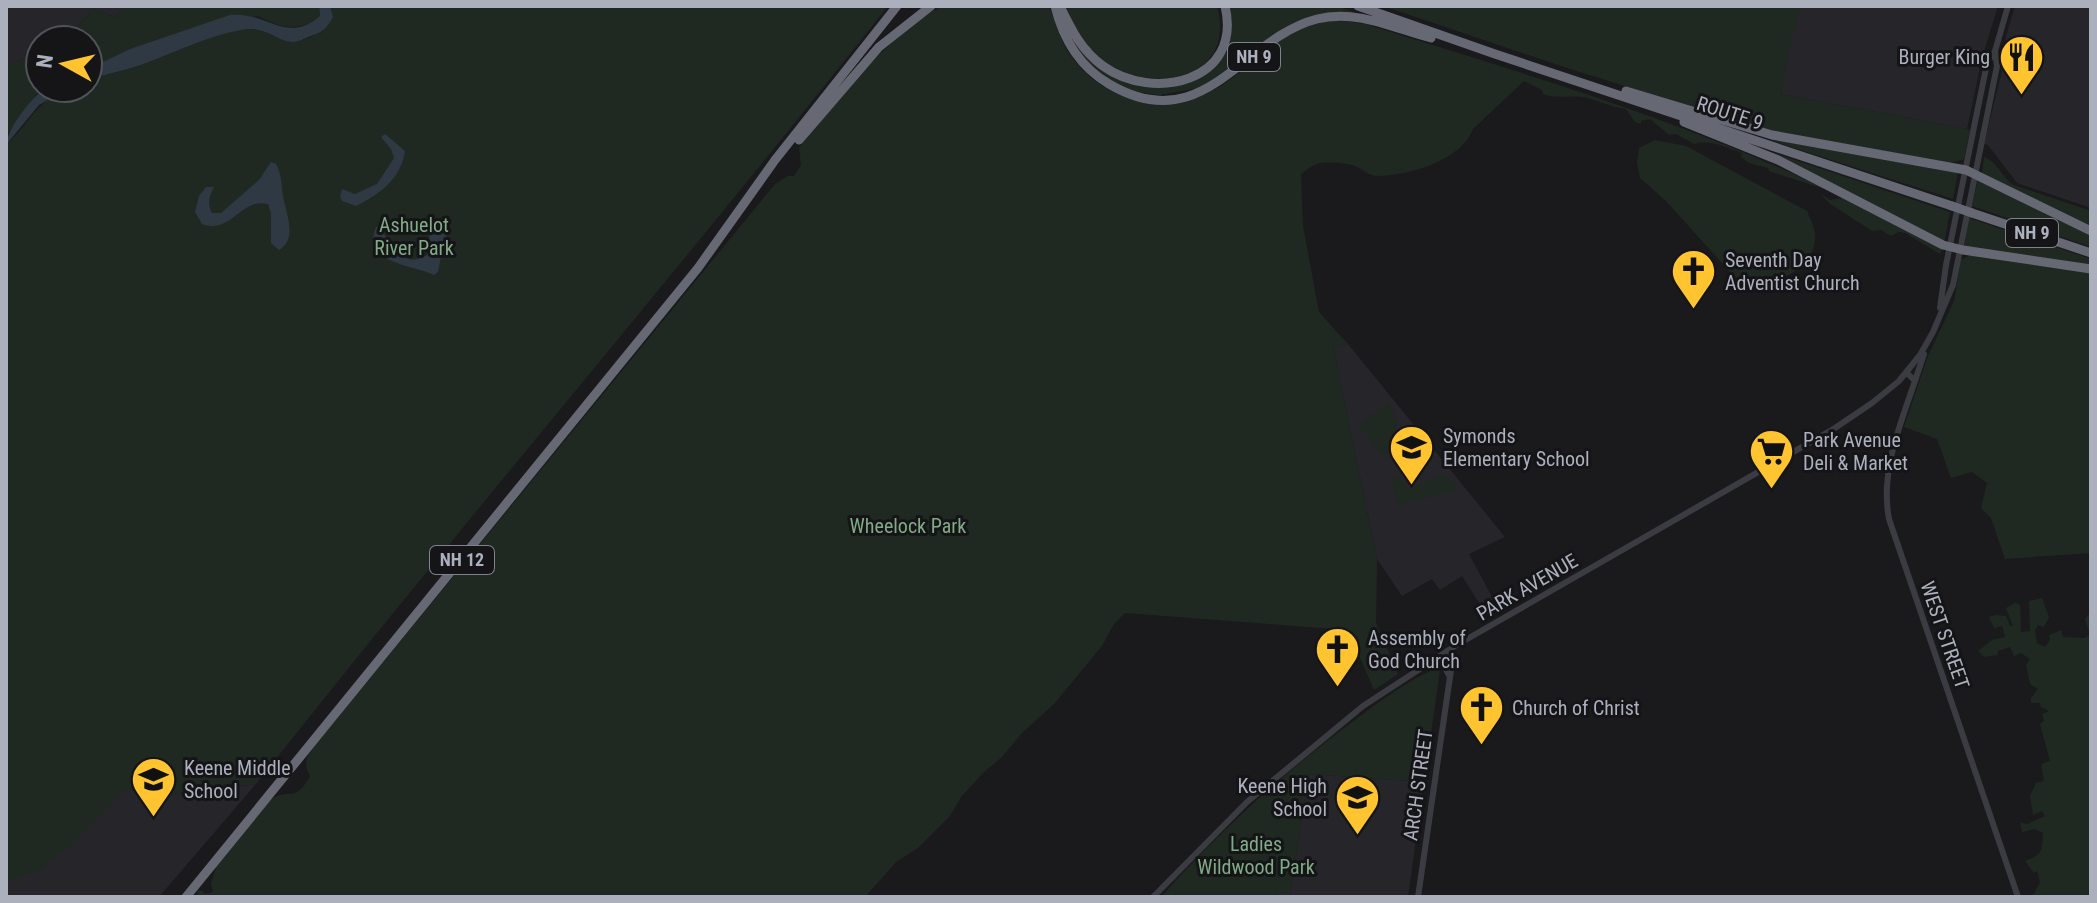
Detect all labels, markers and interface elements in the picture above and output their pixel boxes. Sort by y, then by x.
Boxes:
north arrow [24,24,104,104]
restaurant icon: Burger King [1997,33,2045,96]
road number: NH 9 [1228,43,1280,71]
place label: Burger King [1899,45,1990,69]
text: N [31,53,58,70]
street label: ROUTE 9 [1694,91,1766,135]
park label: Ashuelot River Park [374,213,454,260]
road number: NH 9 [2006,219,2058,247]
church icon: Seventh Day Adventist Church [1670,248,1718,311]
place label: Seventh Day Adventist Church [1725,248,1860,295]
school or university icon: Symonds Elementary School [1388,424,1436,487]
place label: Symonds Elementary School [1443,424,1590,471]
supermarket icon: Park Avenue Deli & Market [1748,427,1796,490]
place label: Park Avenue Deli & Market [1803,428,1908,475]
park label: Wheelock Park [850,514,966,538]
road number: NH 12 [430,546,494,574]
street label: PARK AVENUE [1472,548,1582,626]
street label: WEST STREET [1915,578,1975,692]
church icon: Assembly of God Church [1313,626,1361,689]
place label: Assembly of God Church [1368,626,1467,673]
church icon: Church of Christ [1457,684,1505,747]
place label: Church of Christ [1512,696,1640,720]
street label: ARCH STREET [1398,728,1438,842]
school or university icon: Keene Middle School [129,755,177,818]
place label: Keene Middle School [184,756,291,803]
place label: Keene High School [1237,774,1327,821]
school or university icon: Keene High School [1334,774,1382,837]
park label: Ladies Wildwood Park [1197,832,1315,879]

